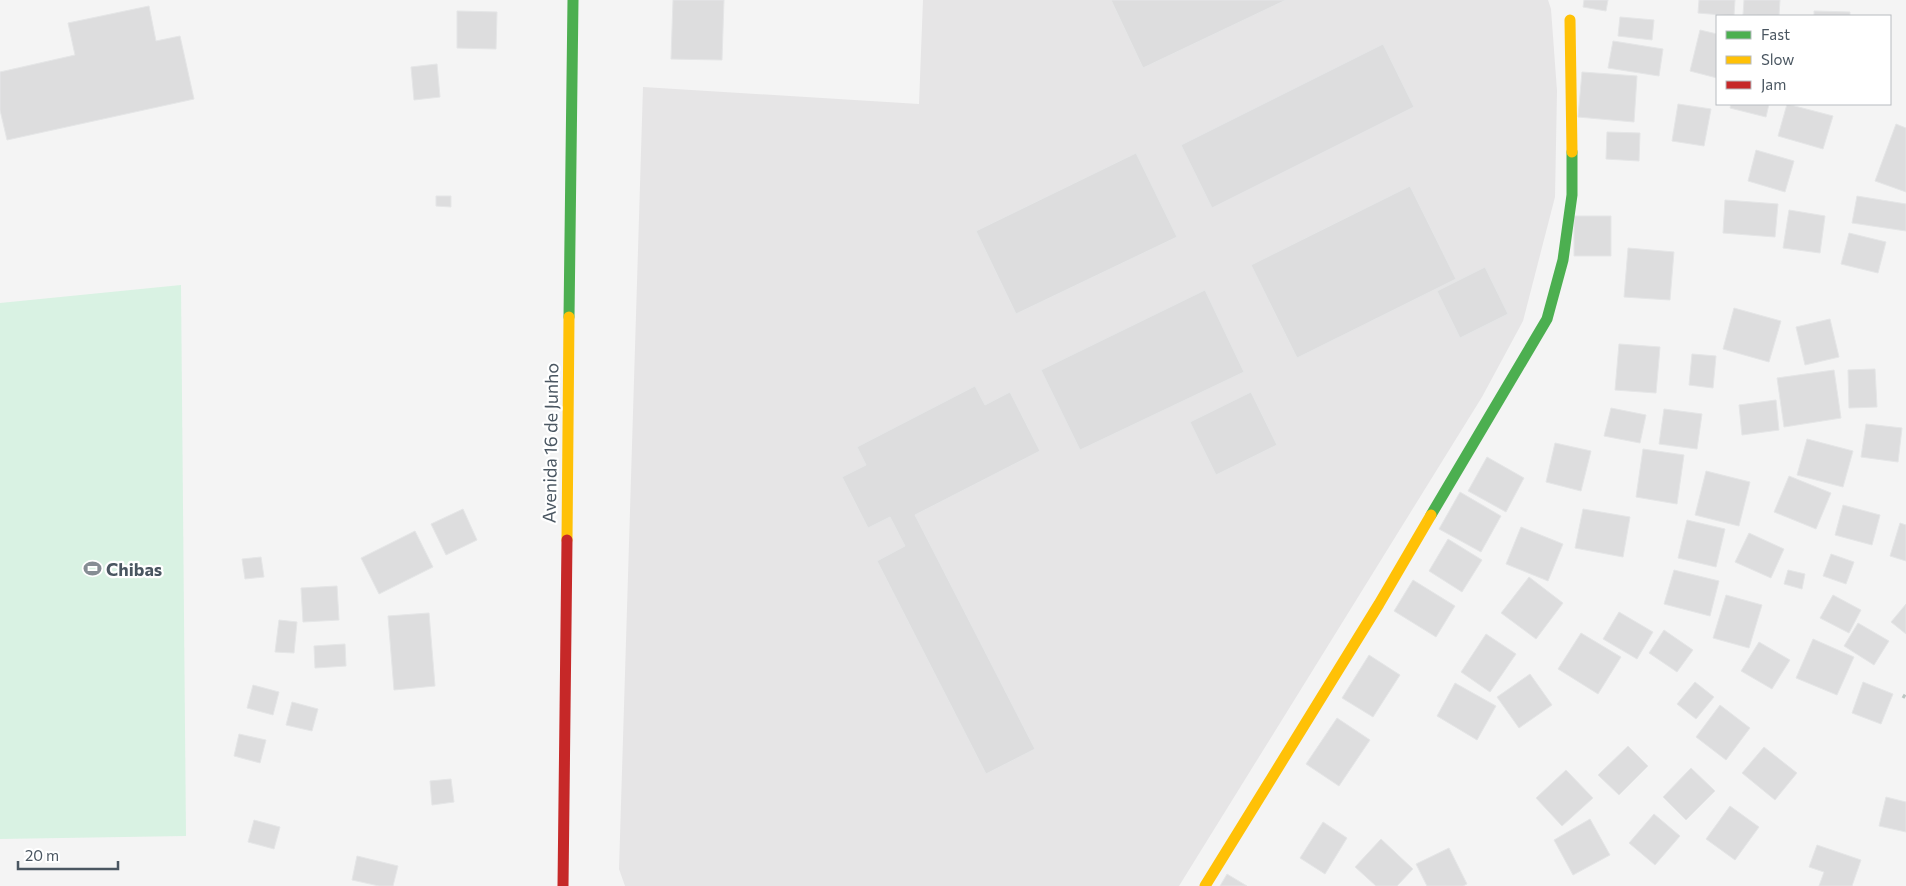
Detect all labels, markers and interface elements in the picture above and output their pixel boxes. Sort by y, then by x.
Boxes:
legend [1716,15,1891,105]
text: Fast [1761,25,1790,43]
text: Slow [1761,50,1794,68]
text: Jam [1761,75,1786,93]
street label: Avenida 16 de Junho [538,363,562,523]
place label: Chibas [106,558,162,580]
sports icon: Chibas [82,559,102,579]
scale bar [18,838,118,870]
text: 20 m [25,846,59,864]

